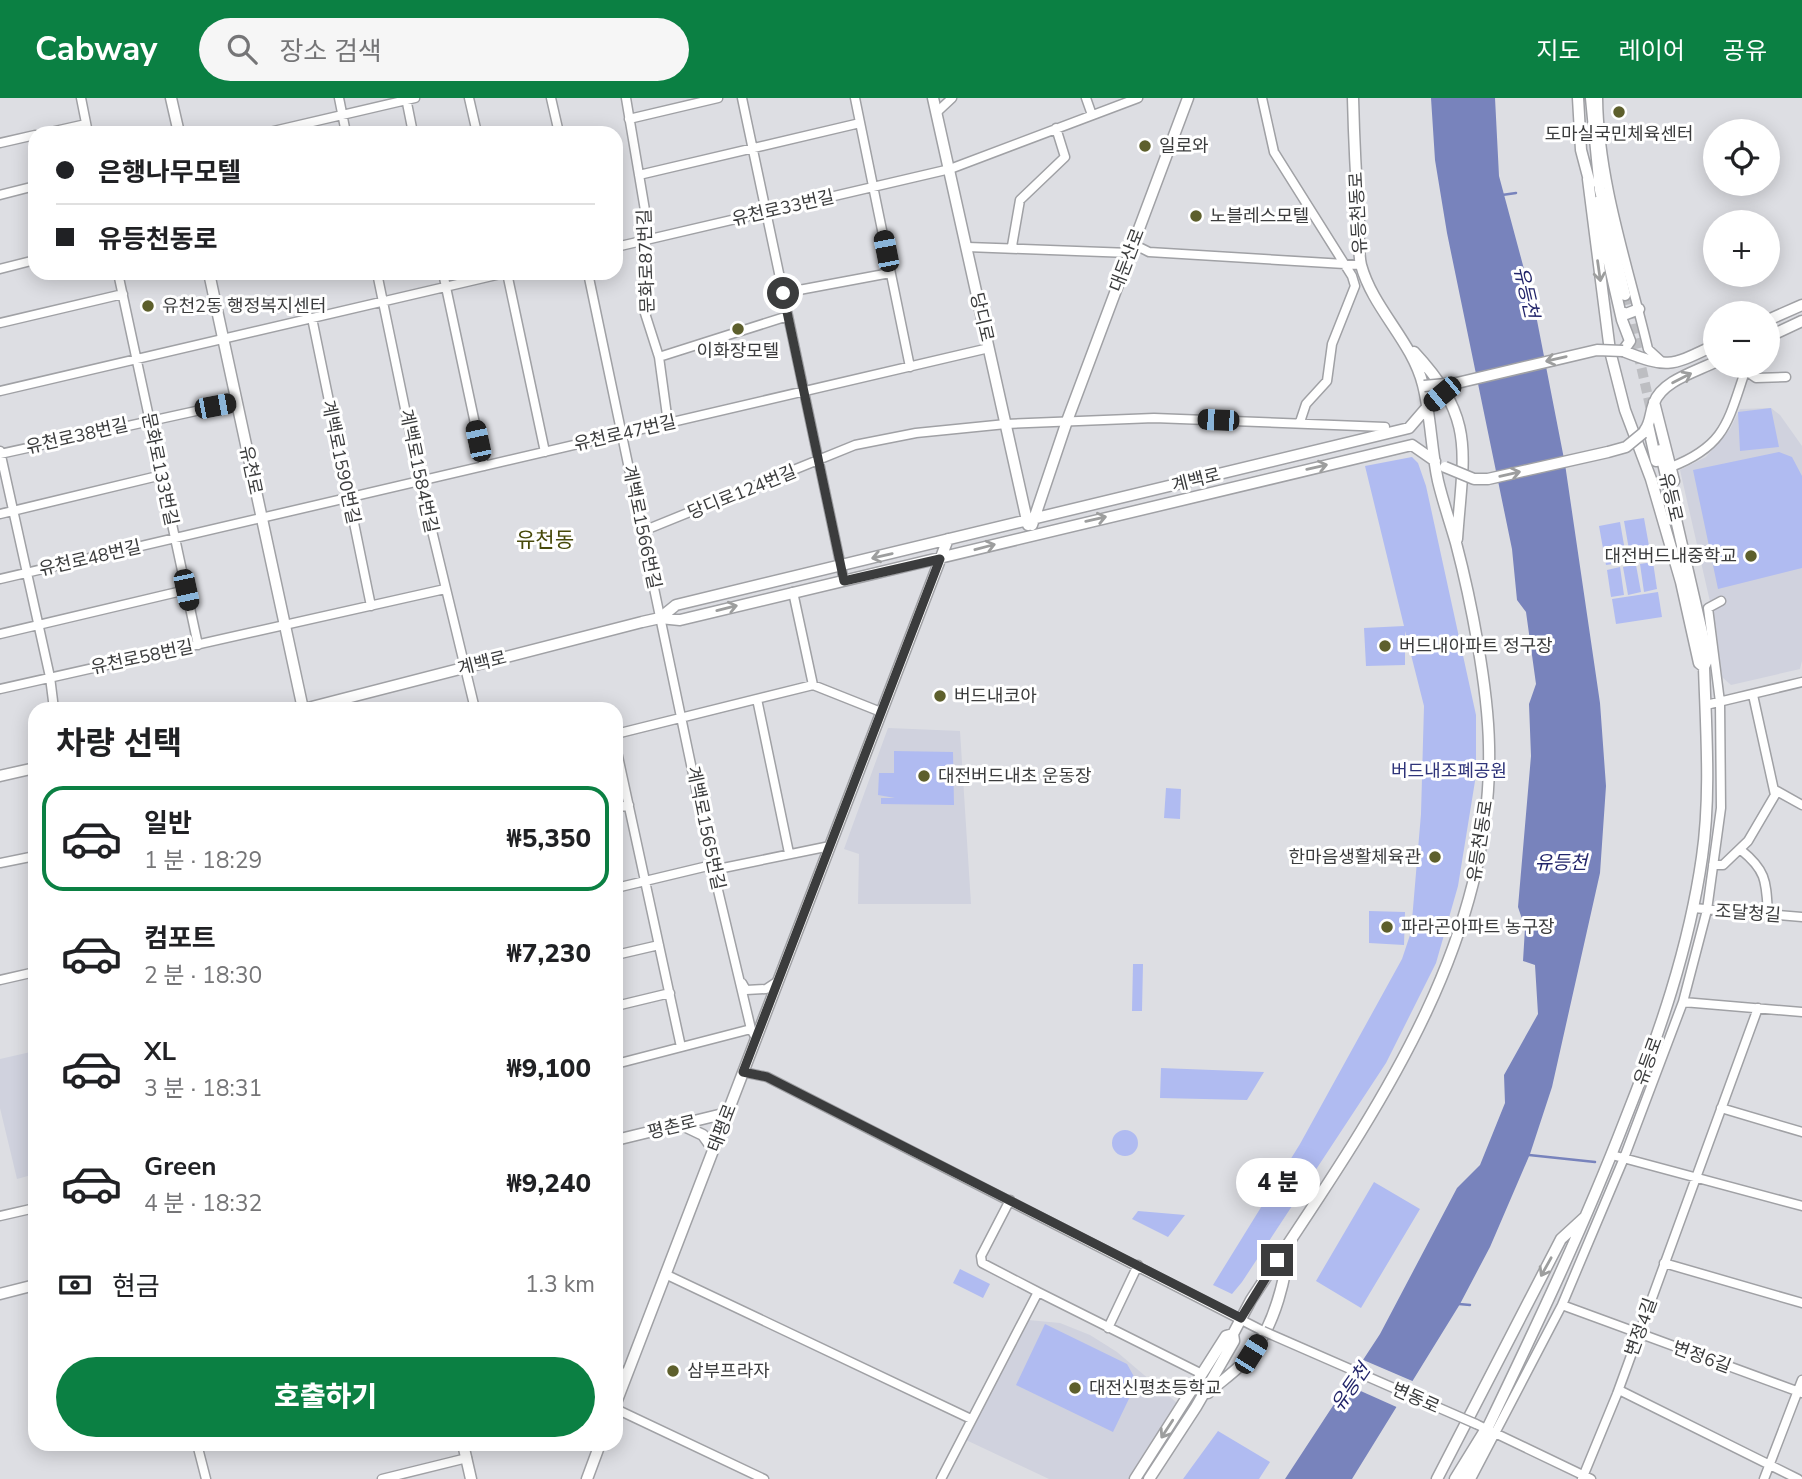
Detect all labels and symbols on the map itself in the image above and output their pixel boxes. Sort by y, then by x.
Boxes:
marker: 도마실국민체육센터 [1611,104,1627,120]
place label: 도마실국민체육센터 [1544,122,1694,146]
place label: 일로와 [1159,134,1209,158]
marker: 일로와 [1137,138,1153,154]
street label: 유등천동로 [1344,171,1372,255]
street label: 유천로33번길 [729,185,837,231]
place label: 노블레스모텔 [1210,204,1309,228]
street label: 문화로87번길 [632,208,660,314]
marker: 노블레스모텔 [1188,208,1204,224]
street label: 대둔산로 [1104,225,1150,295]
car [872,228,901,274]
one-way arrow [1593,259,1606,281]
water label: 유등천 [1507,264,1545,322]
route start [767,277,799,309]
street label: 당디로 [965,290,999,344]
place label: 유천2동 행정복지센터 [162,294,326,318]
marker: 유천2동 행정복지센터 [140,298,156,314]
marker: 이화장모텔 [730,321,746,337]
place label: 이화장모텔 [697,339,779,363]
one-way arrow [1545,353,1568,366]
one-way arrow [1671,371,1692,385]
car [1420,372,1465,416]
car [193,392,238,420]
street label: 계백로1590번길 [316,398,366,526]
street label: 계백로1584번길 [394,407,444,535]
car [1197,409,1240,431]
street label: 문화로133번길 [136,410,184,528]
street label: 유천로47번길 [571,410,679,456]
street label: 유천로38번길 [23,413,131,459]
car [464,418,493,464]
street label: 유천로 [234,443,268,497]
street label: 당디로124번길 [684,459,800,525]
one-way arrow [1305,460,1328,473]
street label: 계백로 [1169,462,1223,498]
street label: 계백로1566번길 [617,463,667,591]
one-way arrow [1498,466,1521,480]
street label: 유등로 [1654,470,1688,524]
one-way arrow [1084,512,1107,526]
district label: 유천동 [516,526,574,554]
street label: 유천로48번길 [36,535,144,581]
one-way arrow [973,540,996,553]
place label: 대전버드내중학교 [1605,544,1737,568]
marker: 대전버드내중학교 [1743,548,1759,564]
one-way arrow [871,550,893,563]
car [172,567,201,613]
one-way arrow [715,601,738,614]
street label: 유천로58번길 [88,634,196,680]
place label: 버드내아파트 정구장 [1399,634,1553,658]
marker: 버드내아파트 정구장 [1377,638,1393,654]
street label: 계백로 [455,645,509,681]
place label: 버드내코아 [954,684,1037,708]
marker: 버드내코아 [932,688,948,704]
park label: 버드내조폐공원 [1391,759,1507,783]
street label: 계백로1565번길 [681,764,731,892]
place label: 대전버드내초 운동장 [938,764,1092,788]
marker: 대전버드내초 운동장 [916,768,932,784]
street label: 유등천동로 [1462,798,1498,884]
place label: 한마음생활체육관 [1289,845,1421,869]
marker: 한마음생활체육관 [1427,849,1443,865]
water label: 유등천 [1535,850,1589,876]
street label: 조달청길 [1714,899,1782,927]
place label: 파라곤아파트 농구장 [1401,915,1555,939]
marker: 파라곤아파트 농구장 [1379,919,1395,935]
street label: 유등로 [1628,1034,1668,1088]
street label: 태평로 [702,1101,742,1155]
street label: 평촌로 [645,1109,699,1145]
callout: 4 분 [1235,1158,1319,1208]
route end [1261,1244,1293,1276]
one-way arrow [1539,1256,1552,1277]
street label: 변정4길 [1619,1294,1663,1360]
car [1231,1331,1272,1377]
street label: 변정6길 [1669,1335,1735,1379]
water label: 유등천 [1325,1357,1377,1417]
place label: 삼부프라자 [687,1359,770,1383]
marker: 삼부프라자 [665,1363,681,1379]
place label: 대전신평초등학교 [1089,1376,1221,1400]
street label: 변동로 [1388,1377,1444,1419]
marker: 대전신평초등학교 [1067,1380,1083,1396]
one-way arrow [1160,1418,1174,1438]

